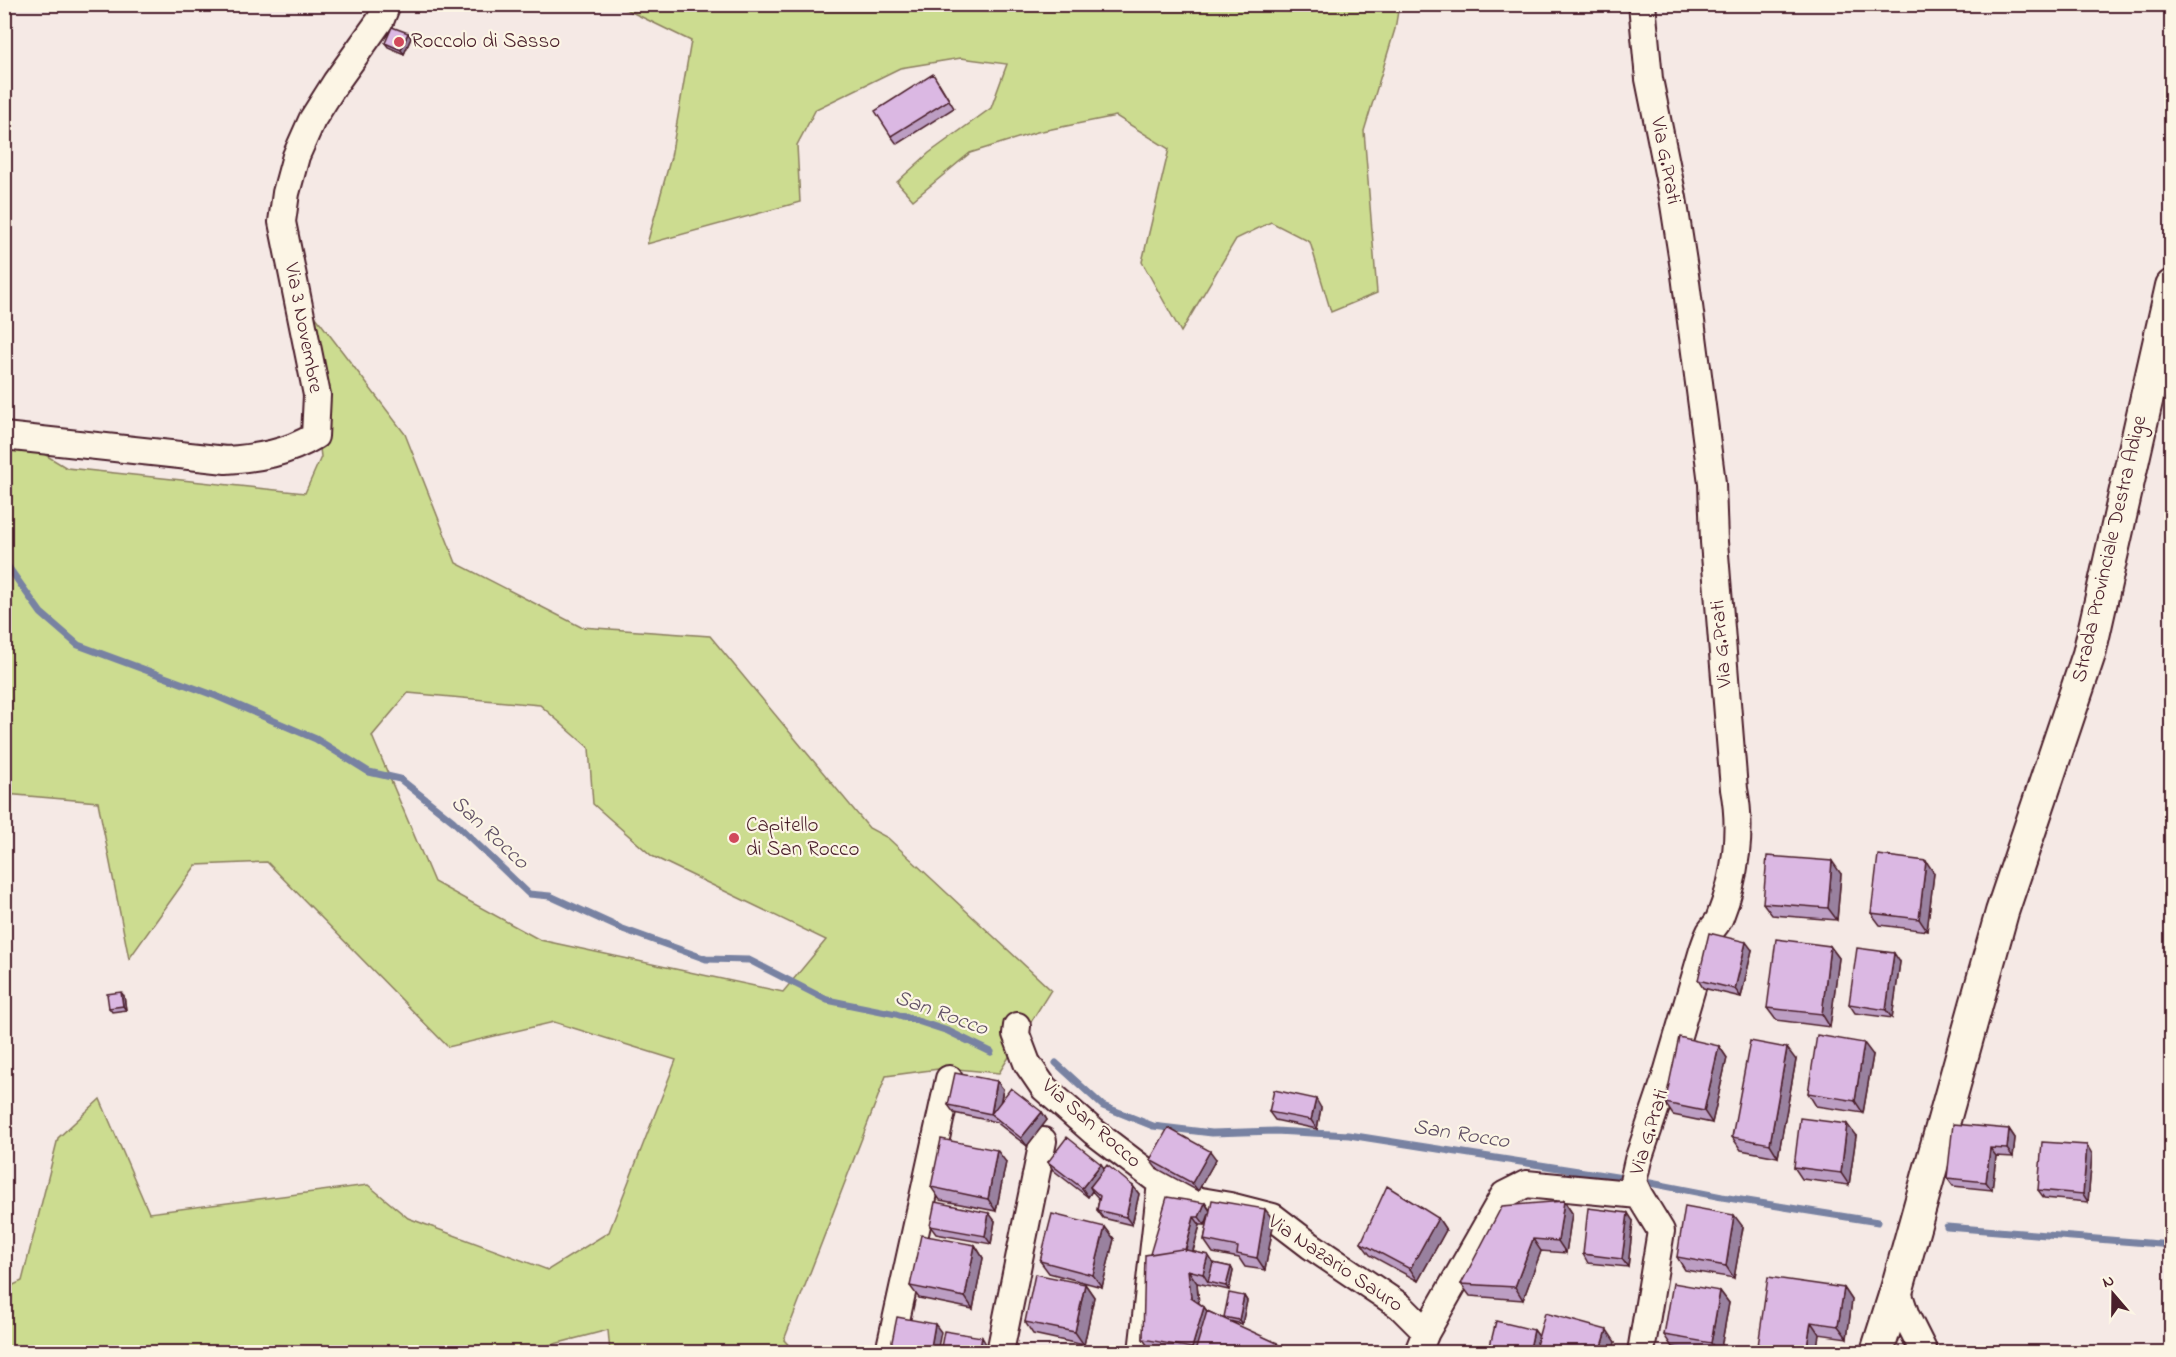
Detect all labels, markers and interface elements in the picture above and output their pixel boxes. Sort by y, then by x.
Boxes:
place label: Roccolo di Sasso [411,27,560,57]
marker: Roccolo di Sasso [392,35,406,49]
street label: Via G.Prati [1642,114,1688,207]
street label: Via 3 Novembre [276,259,330,396]
street label: Strada Provinciale Destra Adige [2065,412,2157,686]
street label: Via G.Prati [1703,599,1741,690]
water label: San Rocco [443,788,536,879]
place label: Capitello di San Rocco [746,811,859,865]
marker: Capitello di San Rocco [727,831,741,845]
water label: San Rocco [890,982,993,1046]
street label: Via San Rocco [1034,1071,1148,1176]
street label: Via G.Prati [1622,1085,1677,1180]
water label: San Rocco [1411,1112,1513,1159]
street label: Via Nazario Sauro [1260,1207,1409,1321]
north arrow [2083,1264,2143,1324]
text: N [2099,1269,2118,1295]

